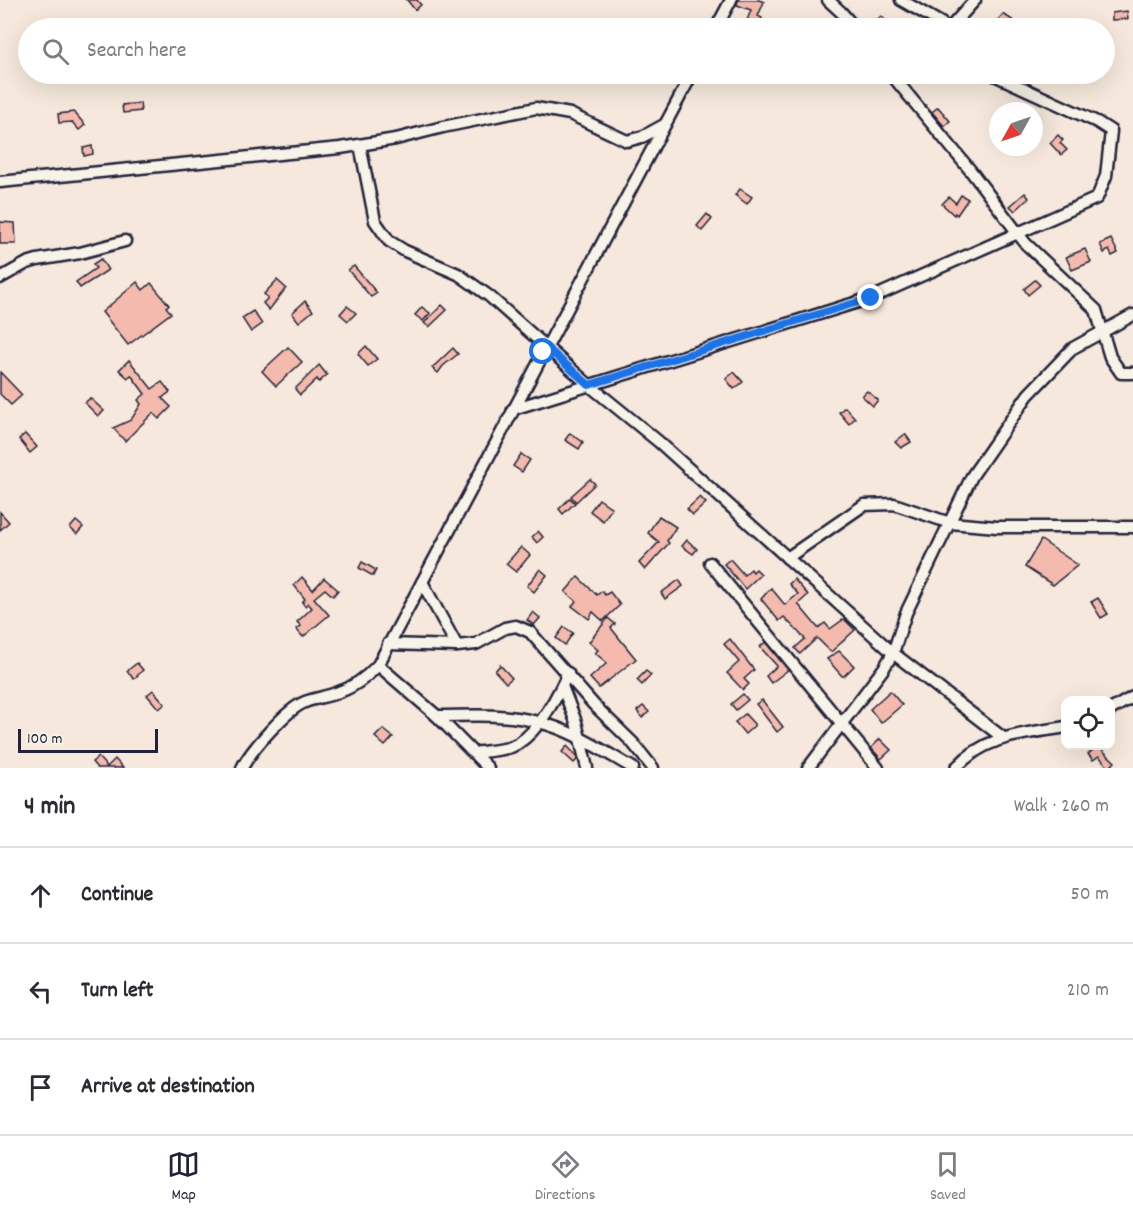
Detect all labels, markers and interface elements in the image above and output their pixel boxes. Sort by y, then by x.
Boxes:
search box [18,18,1115,84]
icon: search [39,35,72,68]
text: Search here [87,36,186,67]
north arrow [989,102,1043,156]
route end [857,284,883,310]
route start [529,338,555,364]
map controls [1061,696,1115,750]
button: locate [1061,696,1115,750]
scale bar [18,726,158,754]
text: 100 m [27,728,63,751]
text: 4 min [24,789,75,826]
text: Walk · 260 m [1014,793,1109,821]
icon: ahead [24,879,57,912]
text: Continue [81,880,153,911]
text: 50 m [1071,881,1109,909]
icon: left [24,975,57,1008]
text: Turn left [81,976,153,1007]
text: 210 m [1067,977,1109,1005]
icon: arrive [24,1071,57,1104]
text: Arrive at destination [81,1072,255,1103]
tab: Map [167,1148,200,1207]
tab: Directions [535,1148,595,1207]
tab: Saved [930,1148,966,1207]

